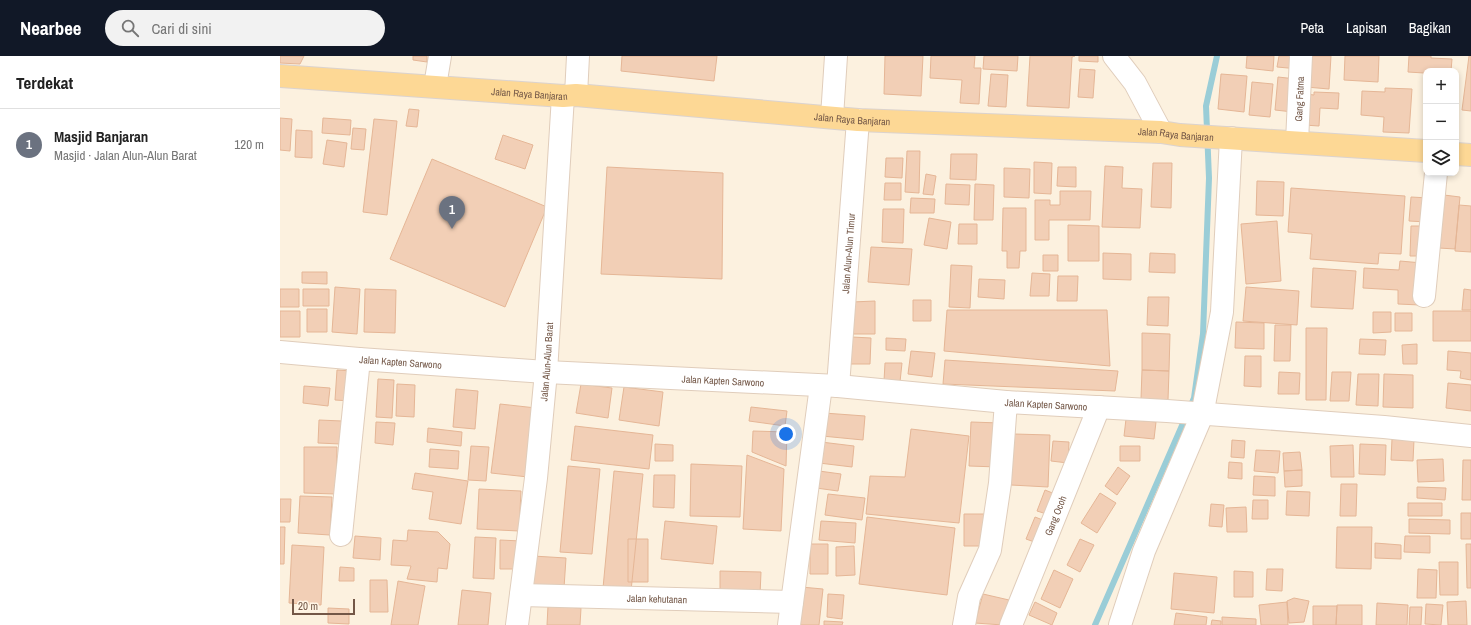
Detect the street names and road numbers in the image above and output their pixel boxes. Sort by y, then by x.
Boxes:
street label: Gang Fatma [1291,76,1307,122]
street label: Jalan Raya Banjaran [491,84,568,103]
street label: Jalan Raya Banjaran [814,110,890,128]
street label: Jalan Raya Banjaran [1138,125,1214,144]
street label: Jalan Alun-Alun Timur [838,212,857,294]
street label: Jalan Alun-Alun Barat [537,321,556,402]
street label: Jalan Kapten Sarwono [359,353,443,371]
street label: Jalan Kapten Sarwono [681,372,765,389]
street label: Jalan Kapten Sarwono [1004,395,1088,413]
street label: Gang Ocoh [1041,494,1069,537]
street label: Jalan kehutanan [627,591,687,606]

